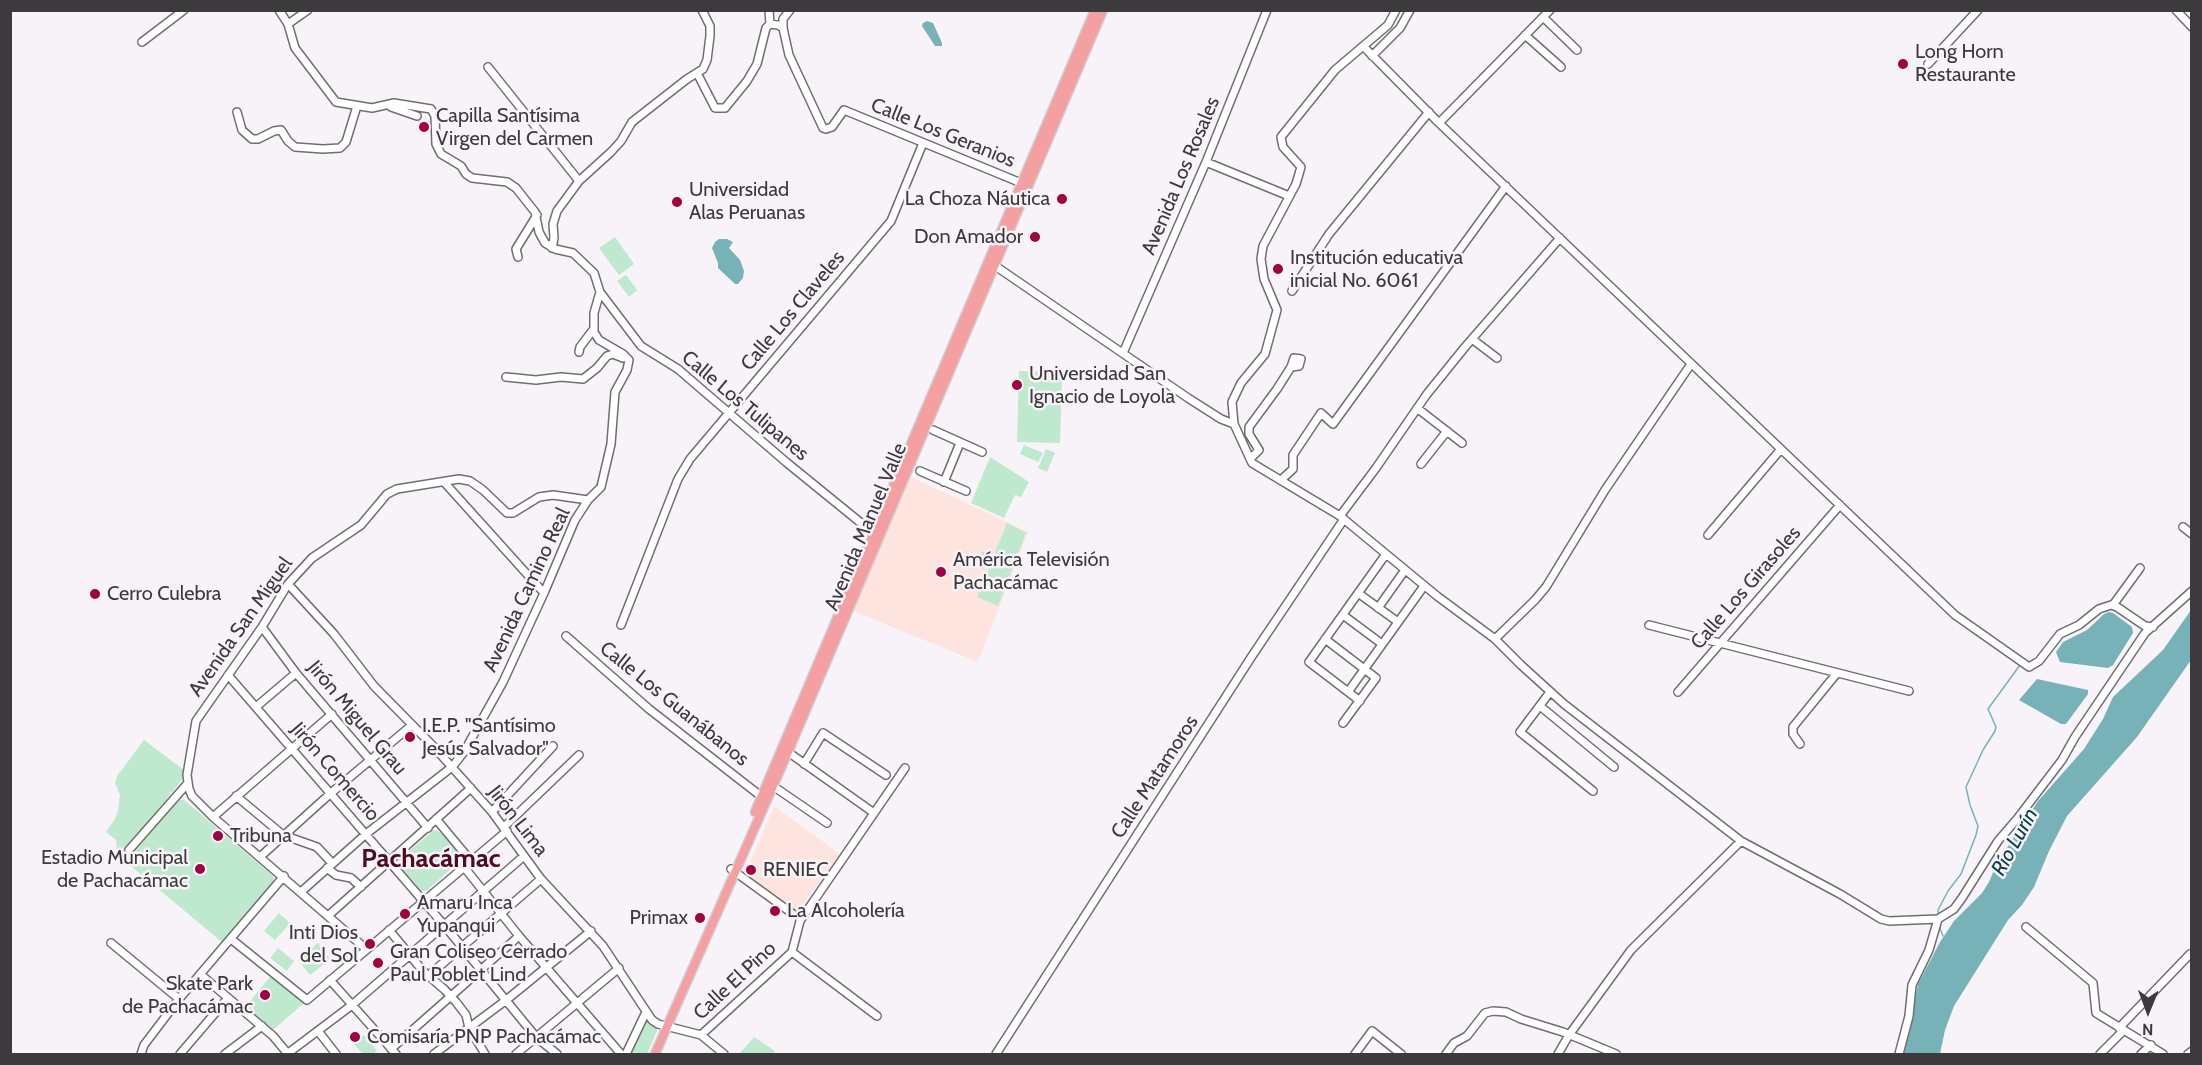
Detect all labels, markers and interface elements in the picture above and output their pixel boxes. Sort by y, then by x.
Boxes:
place label: Long Horn Restaurante [1915,40,2016,87]
marker: Long Horn Restaurante [1896,57,1910,71]
street label: Calle Los Geranios [867,93,1019,173]
street label: Avenida Los Rosales [1137,93,1225,259]
place label: Capilla Santísima Virgen del Carmen [436,104,593,151]
marker: Capilla Santísima Virgen del Carmen [417,120,431,134]
place label: Universidad Alas Peruanas [689,178,805,225]
place label: La Choza Náutica [905,187,1050,211]
marker: La Choza Náutica [1055,192,1069,206]
marker: Universidad Alas Peruanas [670,195,684,209]
place label: Don Amador [914,225,1023,249]
marker: Don Amador [1028,230,1042,244]
street label: Calle Los Claveles [736,246,850,376]
place label: Institución educativa inicial No. 6061 [1290,246,1463,293]
marker: Institución educativa inicial No. 6061 [1271,262,1285,276]
street label: Calle Los Tulipanes [677,346,813,466]
place label: Universidad San Ignacio de Loyola [1029,362,1175,409]
marker: Universidad San Ignacio de Loyola [1010,378,1024,392]
street label: Avenida Manuel Valle [820,440,912,614]
street label: Avenida Camino Real [478,504,576,676]
street label: Calle Los Girasoles [1686,522,1806,654]
place label: América Televisión Pachacámac [953,548,1110,595]
street label: Avenida San Miguel [184,553,298,701]
marker: América Televisión Pachacámac [934,565,948,579]
place label: Cerro Culebra [107,582,221,606]
marker: Cerro Culebra [88,587,102,601]
street label: Calle Los Guanábanos [595,636,753,772]
street label: Jirón Miguel Grau [302,656,412,780]
street label: Calle Matamoros [1106,711,1204,843]
place label: I.E.P. "Santísimo Jesús Salvador" [422,714,556,761]
street label: Jirón Comercio [286,718,384,826]
marker: I.E.P. "Santísimo Jesús Salvador" [403,730,417,744]
street label: Jirón Lima [483,781,553,861]
water label: Río Lurín [1986,804,2044,880]
place label: Tribuna [230,824,292,848]
marker: Tribuna [211,829,225,843]
district label: Pachacámac [361,843,501,875]
place label: Estadio Municipal de Pachacámac [41,846,188,893]
place label: RENIEC [763,858,828,882]
marker: Estadio Municipal de Pachacámac [193,862,207,876]
marker: RENIEC [744,863,758,877]
place label: Amaru Inca Yupanqui [417,891,513,938]
place label: La Alcoholería [787,899,905,923]
marker: La Alcoholería [768,904,782,918]
place label: Primax [630,906,688,930]
marker: Amaru Inca Yupanqui [398,907,412,921]
marker: Primax [693,911,707,925]
place label: Inti Dios del Sol [289,921,358,968]
marker: Inti Dios del Sol [363,937,377,951]
street label: Calle El Pino [689,937,781,1025]
place label: Gran Coliseo Cerrado Paul Poblet Lind [390,940,567,987]
marker: Gran Coliseo Cerrado Paul Poblet Lind [371,956,385,970]
place label: Skate Park de Pachacámac [122,972,253,1019]
north arrow [2118,981,2178,1041]
marker: Skate Park de Pachacámac [258,988,272,1002]
text: N [2142,1020,2153,1039]
place label: Comisaría PNP Pachacámac [367,1025,601,1049]
marker: Comisaría PNP Pachacámac [348,1030,362,1044]

